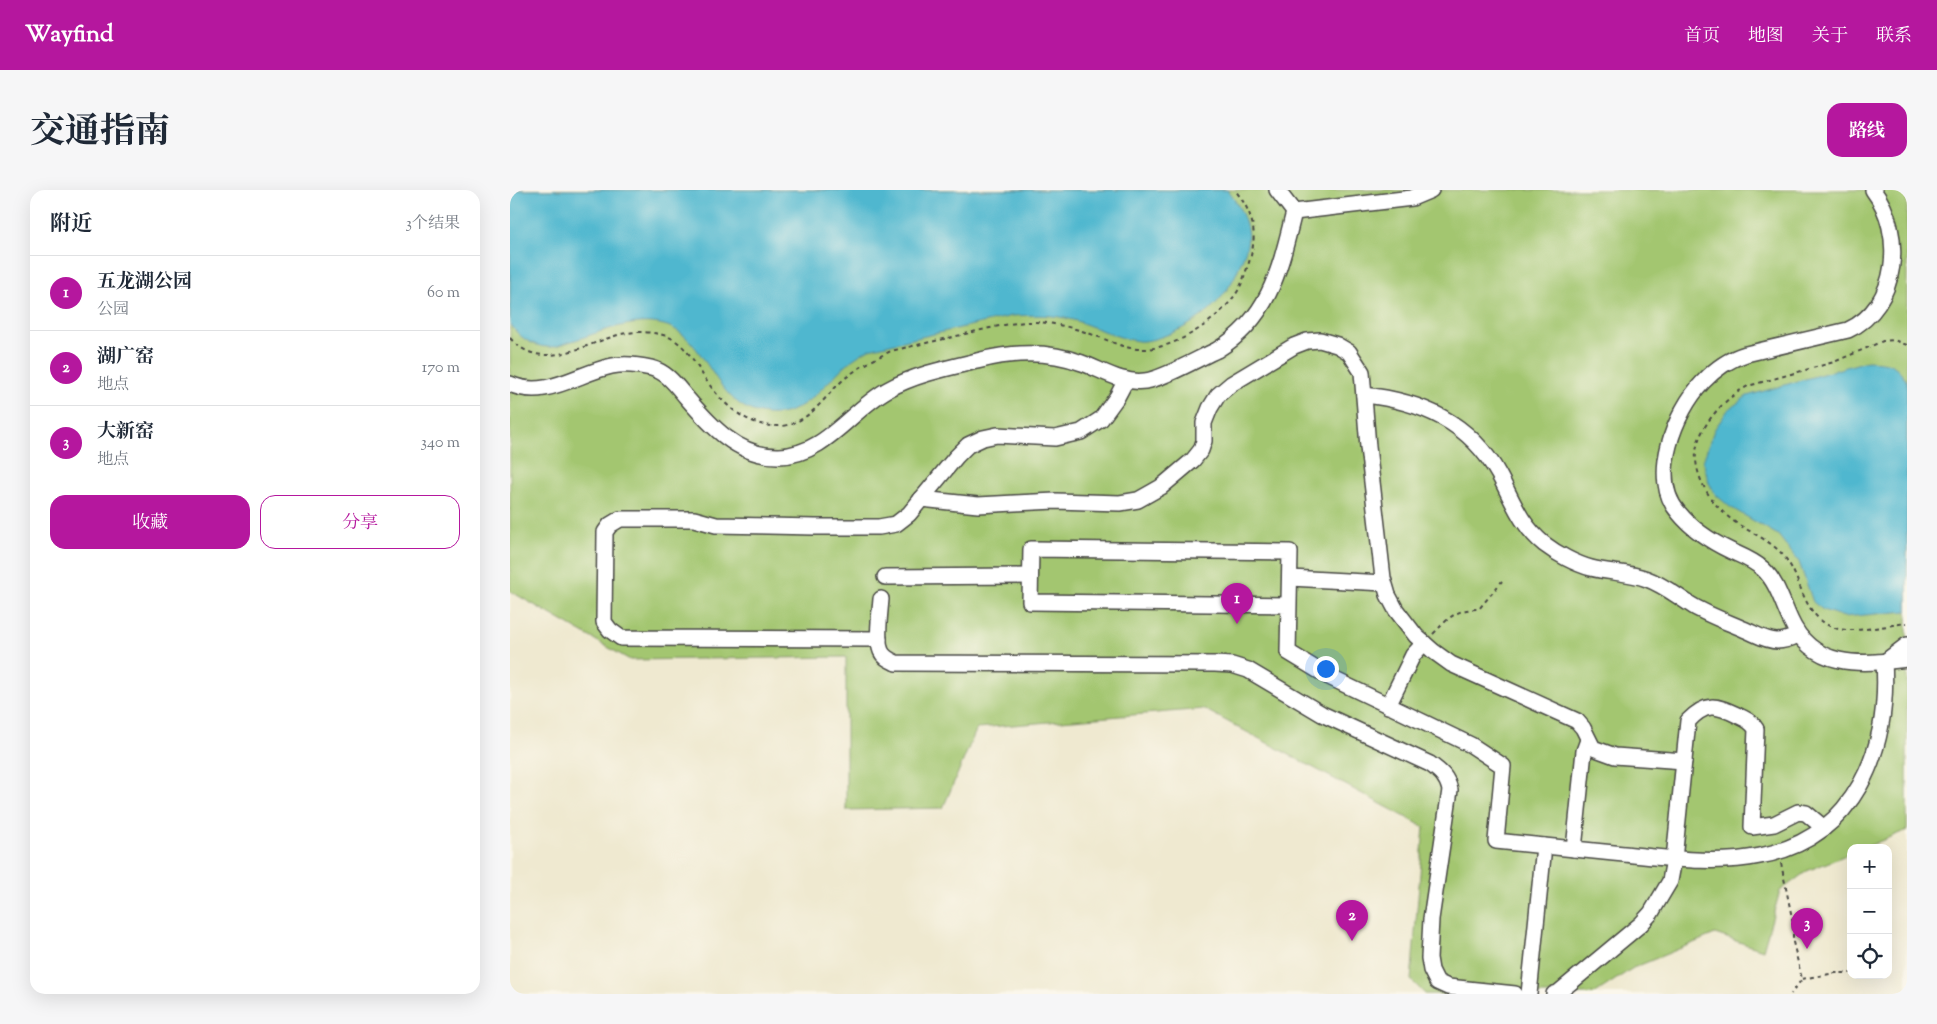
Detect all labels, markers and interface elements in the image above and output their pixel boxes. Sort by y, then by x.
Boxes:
text: Wayfind [25,18,113,52]
text: 首页 [1684,24,1720,50]
text: 地图 [1748,24,1784,50]
text: 关于 [1812,24,1848,50]
text: 联系 [1876,24,1912,50]
button: 路线 [1827,103,1907,157]
text: 交通指南 [30,108,170,159]
text: 附近 [50,210,92,240]
text: 3个结果 [406,213,460,236]
text: 五龙湖公园 [97,269,192,296]
text: 1 [63,282,69,305]
text: 60 m [427,282,460,305]
text: 公园 [97,299,129,322]
text: 湖广窑 [97,344,154,371]
text: 2 [62,357,70,380]
text: 170 m [422,357,460,380]
text: 地点 [97,374,129,397]
text: 大新窑 [97,419,154,446]
text: 3 [63,432,69,455]
text: 340 m [421,432,460,455]
text: 地点 [97,449,129,472]
button: 收藏 [50,495,250,549]
button: 分享 [260,495,460,549]
pin: 1 [1221,583,1253,624]
your location [1313,656,1339,682]
map controls [1847,844,1892,979]
button: + [1847,844,1892,889]
button: − [1847,889,1892,934]
pin: 2 [1336,900,1368,941]
pin: 3 [1791,908,1823,949]
button: locate [1847,934,1892,979]

